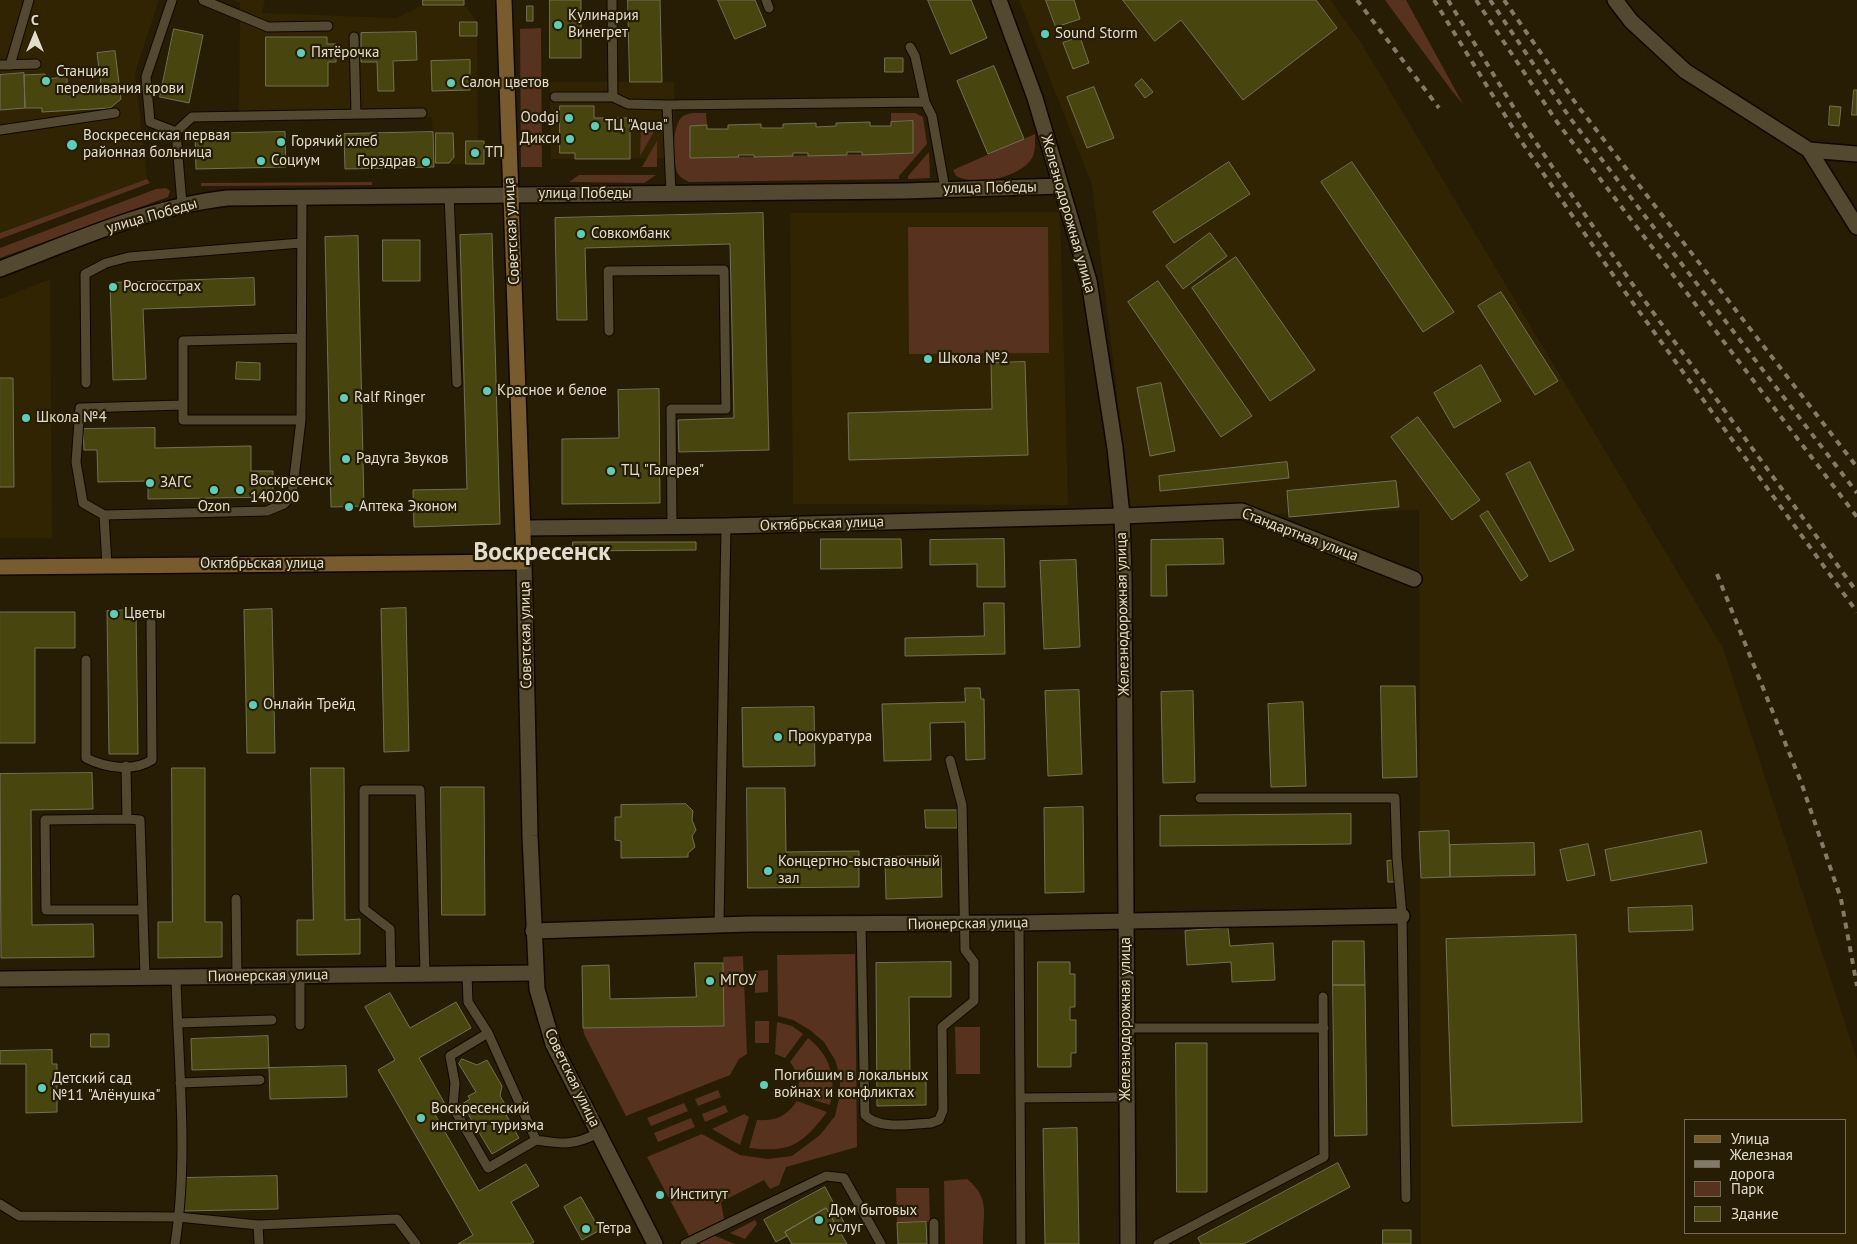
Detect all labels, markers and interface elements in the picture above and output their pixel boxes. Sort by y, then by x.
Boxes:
place label: Кулинария Винегрет [568,7,639,42]
north arrow [10,10,60,60]
text: С [31,11,39,29]
marker: Кулинария Винегрет [552,19,564,31]
place label: Sound Storm [1055,25,1138,43]
marker: Sound Storm [1039,28,1051,40]
place label: Пятёрочка [311,44,379,62]
marker: Пятёрочка [295,47,307,59]
place label: Станция переливания крови [56,63,184,98]
place label: Салон цветов [461,74,549,92]
marker: Станция переливания крови [40,75,52,87]
marker: Салон цветов [445,77,457,89]
place label: Oodgi [521,109,559,127]
marker: Oodgi [563,112,575,124]
place label: ТЦ "Aqua" [605,117,668,135]
marker: ТЦ "Aqua" [589,120,601,132]
place label: Воскресенская первая районная больница [83,127,230,162]
place label: Дикси [520,130,560,148]
place label: Горячий хлеб [291,133,378,151]
marker: Дикси [564,133,576,145]
street label: Железнодорожная улица [1037,133,1099,295]
marker: Горячий хлеб [275,136,287,148]
marker: Воскресенская первая районная больница [65,138,79,152]
place label: ТП [485,144,503,162]
marker: ТП [469,147,481,159]
place label: Социум [271,152,320,170]
place label: Горздрав [357,153,416,171]
marker: Социум [255,155,267,167]
marker: Горздрав [420,156,432,168]
street label: Советская улица [500,177,524,285]
street label: улица Победы [943,178,1037,198]
street label: улица Победы [538,185,632,203]
street label: улица Победы [105,194,199,238]
place label: Совкомбанк [591,225,670,243]
marker: Совкомбанк [575,228,587,240]
place label: Росгосстрах [123,278,201,296]
marker: Росгосстрах [107,281,119,293]
place label: Школа №2 [938,350,1009,368]
marker: Школа №2 [922,353,934,365]
place label: Красное и белое [497,382,607,400]
marker: Красное и белое [481,385,493,397]
place label: Ralf Ringer [354,389,425,407]
marker: Ralf Ringer [338,392,350,404]
place label: Школа №4 [36,409,107,427]
marker: Школа №4 [20,412,32,424]
place label: Радуга Звуков [356,450,449,468]
marker: Радуга Звуков [340,453,352,465]
place label: ТЦ "Галерея" [621,462,704,480]
marker: ТЦ "Галерея" [605,465,617,477]
place label: Воскресенск 140200 [250,472,332,507]
place label: ЗАГС [160,474,192,492]
marker: ЗАГС [144,477,156,489]
marker: Ozon [208,484,220,496]
marker: Воскресенск 140200 [234,484,246,496]
place label: Ozon [198,498,230,516]
place label: Аптека Эконом [359,498,457,516]
marker: Аптека Эконом [343,501,355,513]
street label: Стандартная улица [1239,504,1361,566]
street label: Октябрьская улица [760,513,884,535]
street label: Железнодорожная улица [1113,532,1133,696]
district label: Воскресенск [474,538,610,568]
street label: Октябрьская улица [200,555,324,573]
street label: Советская улица [516,581,536,689]
place label: Цветы [124,605,165,623]
marker: Цветы [108,608,120,620]
place label: Онлайн Трейд [263,696,355,714]
marker: Онлайн Трейд [247,699,259,711]
place label: Прокуратура [788,728,872,746]
marker: Прокуратура [772,731,784,743]
place label: Концертно-выставочный зал [778,853,940,888]
marker: Концертно-выставочный зал [762,865,774,877]
street label: Пионерская улица [908,914,1028,934]
street label: Железнодорожная улица [1117,937,1135,1101]
street label: Пионерская улица [208,966,328,986]
place label: МГОУ [720,972,756,990]
marker: МГОУ [704,975,716,987]
street label: Советская улица [540,1026,604,1130]
place label: Погибшим в локальных войнах и конфликтах [774,1067,929,1102]
place label: Детский сад №11 "Алёнушка" [52,1070,161,1105]
marker: Погибшим в локальных войнах и конфликтах [758,1079,770,1091]
marker: Детский сад №11 "Алёнушка" [36,1082,48,1094]
place label: Воскресенский институт туризма [431,1100,544,1135]
marker: Воскресенский институт туризма [415,1112,427,1124]
legend [1684,1119,1847,1234]
text: Улица [1731,1129,1769,1148]
text: Железная дорога [1730,1145,1793,1183]
text: Парк [1731,1179,1764,1198]
place label: Институт [670,1186,728,1204]
marker: Институт [654,1189,666,1201]
place label: Дом бытовых услуг [829,1202,917,1237]
text: Здание [1731,1204,1779,1223]
marker: Дом бытовых услуг [813,1214,825,1226]
place label: Тетра [596,1220,632,1238]
marker: Тетра [580,1223,592,1235]

